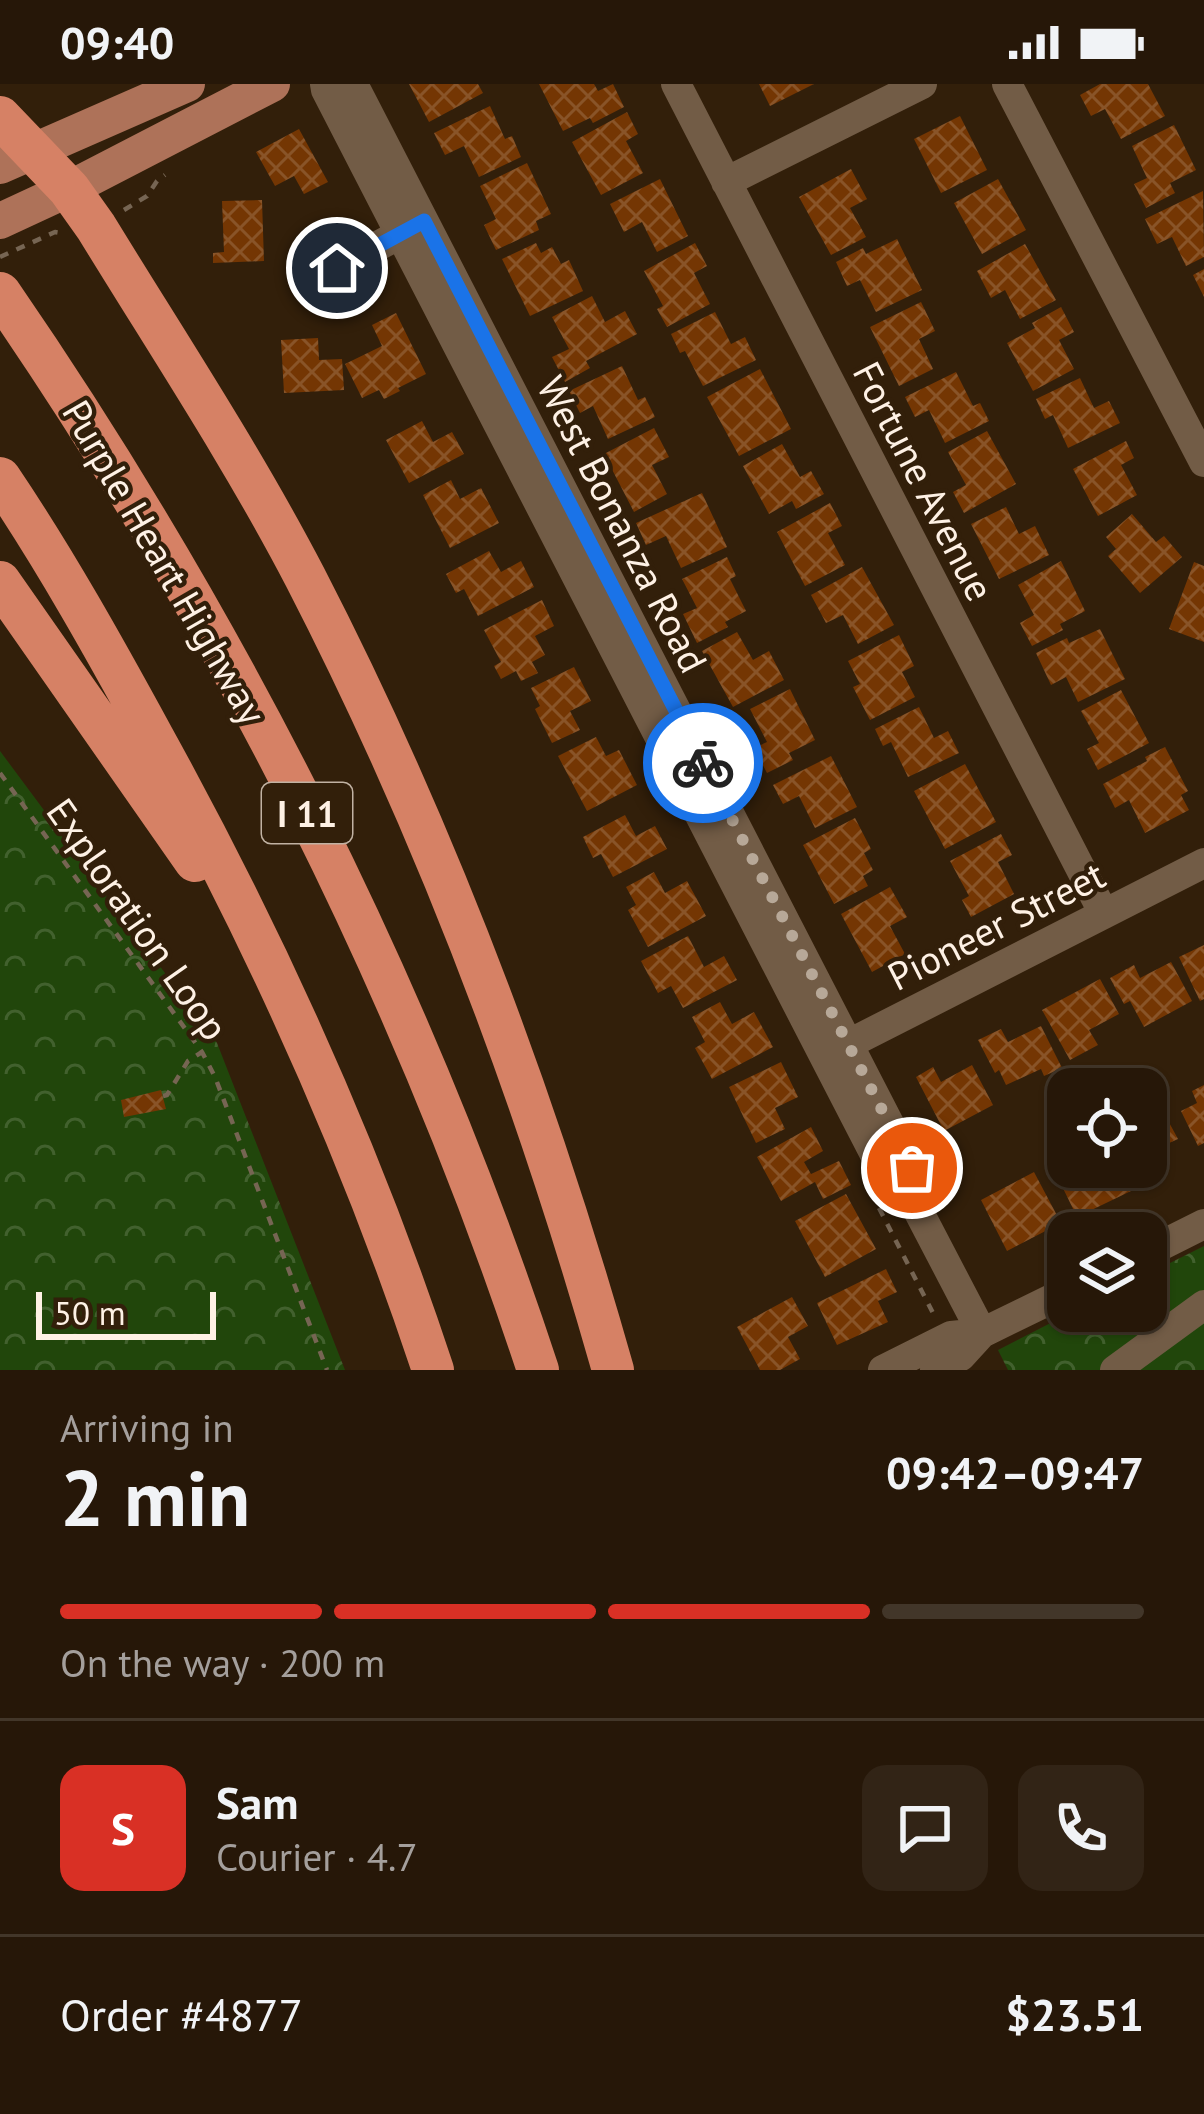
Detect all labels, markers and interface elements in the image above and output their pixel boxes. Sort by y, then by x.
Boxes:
text: 09:40 [60,13,174,71]
pin [286,217,388,319]
icon: home [304,235,370,301]
street label: Fortune Avenue [842,353,1006,609]
street label: West Bonanza Road [526,367,720,681]
street label: Purple Heart Highway [51,391,279,733]
courier [643,703,763,823]
icon: bike [670,730,736,796]
road number: I 11 [262,783,352,843]
street label: Exploration Loop [36,788,240,1050]
street label: Pioneer Street [879,848,1113,1002]
map controls [1047,1068,1167,1332]
button: locate [1047,1068,1167,1188]
pin [861,1117,963,1219]
icon: bag [879,1135,945,1201]
button: layers [1047,1212,1167,1332]
scale bar [36,1286,216,1339]
text: 50 m [54,1291,126,1334]
text: Arriving in [60,1402,234,1453]
text: 09:42–09:47 [886,1443,1144,1501]
text: 2 min [60,1447,250,1548]
text: On the way · 200 m [60,1637,385,1688]
button: chat [862,1765,988,1891]
button: phone [1018,1765,1144,1891]
text: Sam [216,1773,298,1831]
text: S [111,1799,135,1857]
text: Courier · 4.7 [216,1831,418,1882]
text: Order #4877 [60,1985,303,2043]
text: $23.51 [1005,1985,1144,2043]

